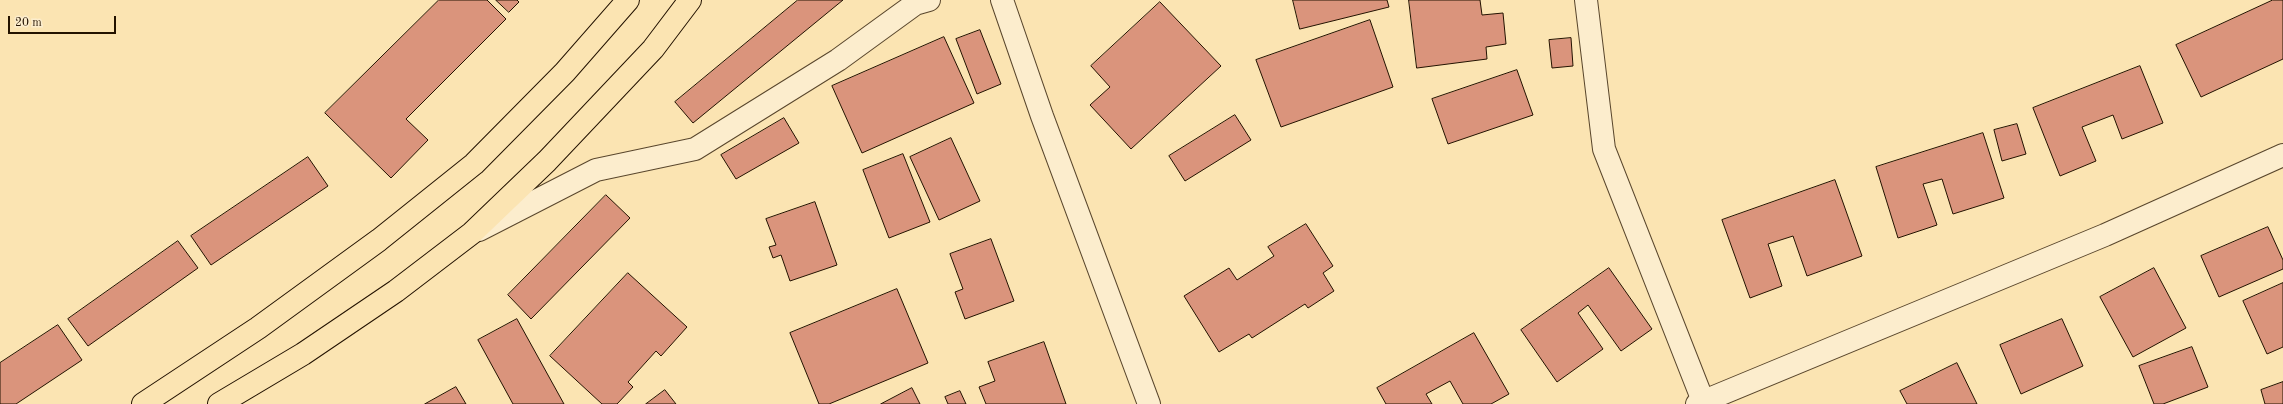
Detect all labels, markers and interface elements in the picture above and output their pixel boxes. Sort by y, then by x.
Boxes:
scale bar [10,8,118,34]
text: 20 m [15,17,42,29]

